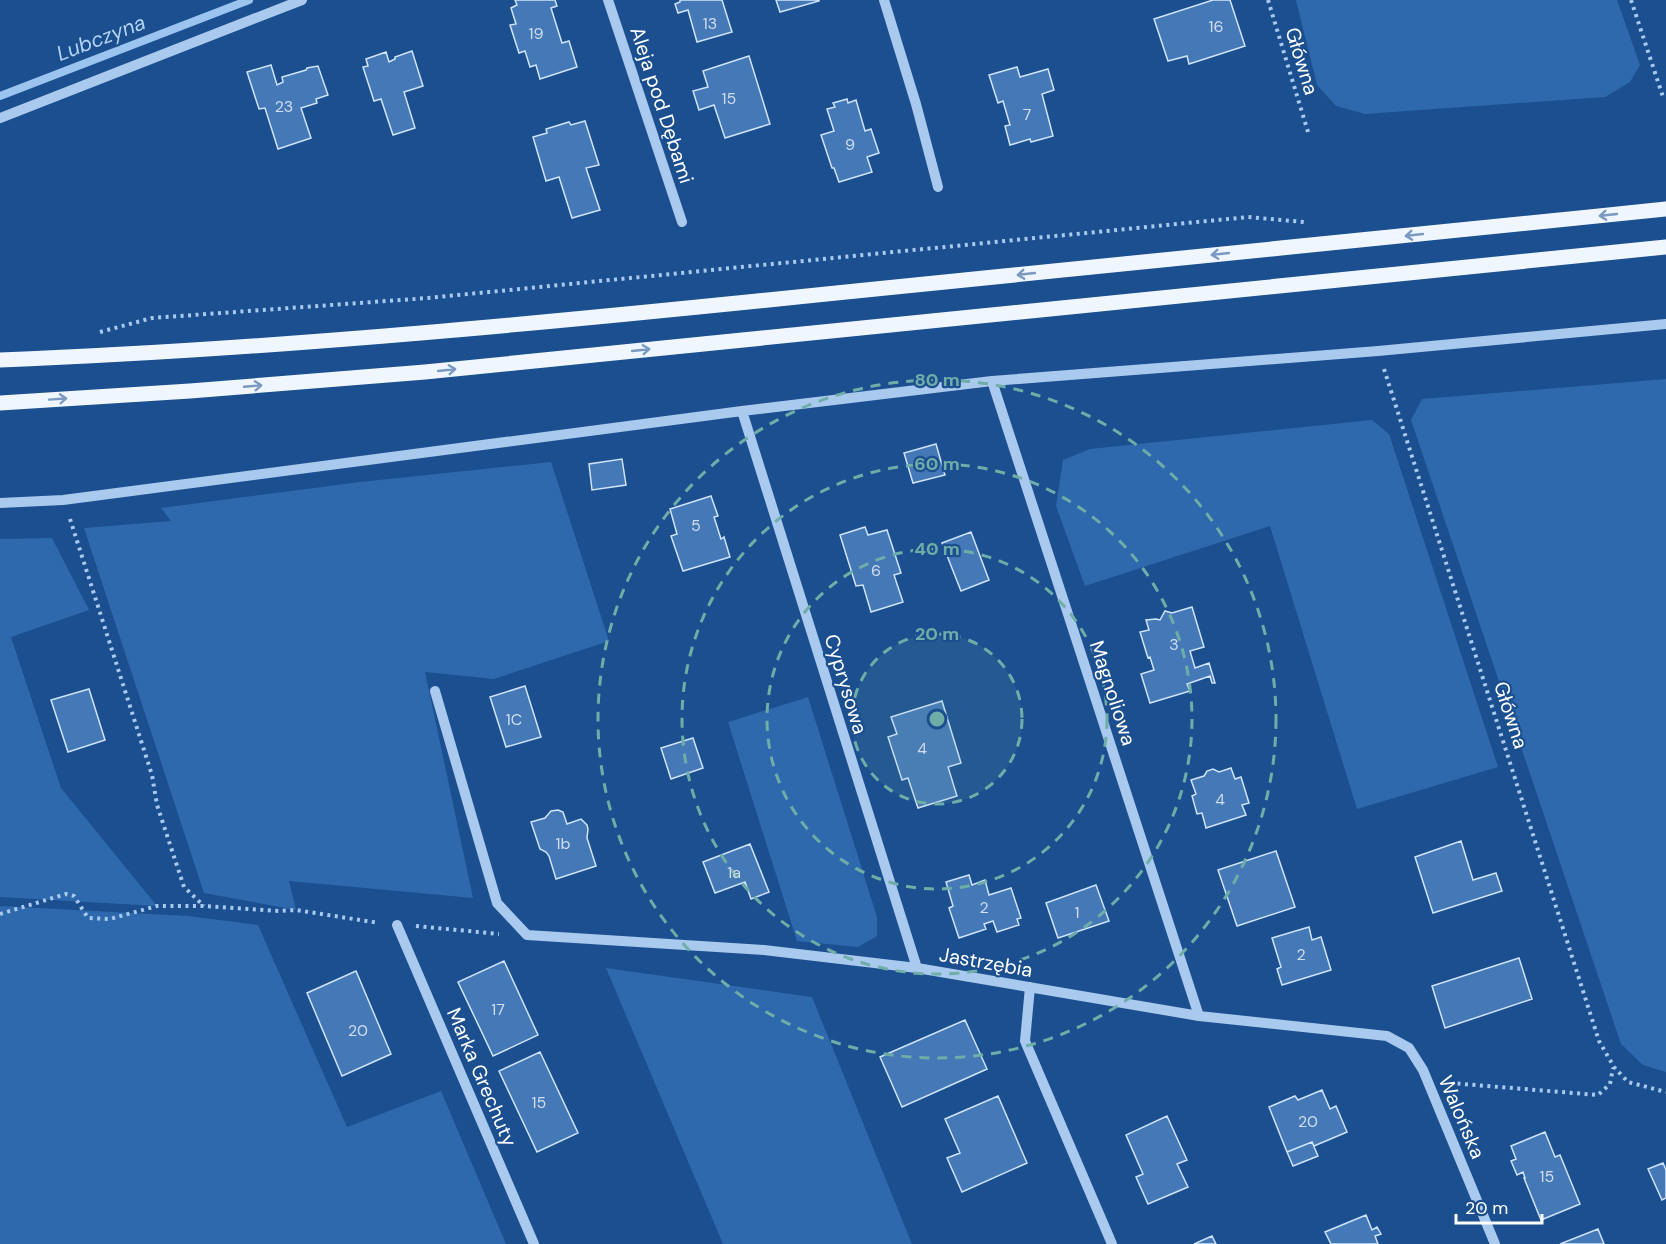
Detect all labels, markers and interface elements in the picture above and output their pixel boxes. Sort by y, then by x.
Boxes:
water label: Lubczyna [52,8,150,68]
house number: 13 [703,13,717,34]
house number: 16 [1208,16,1224,37]
house number: 19 [528,23,544,44]
street label: Aleja pod Dębami [624,23,700,187]
street label: Główna [1279,24,1325,98]
house number: 15 [722,88,736,109]
house number: 23 [275,96,293,117]
house number: 7 [1023,104,1031,125]
house number: 9 [845,134,855,155]
one-way arrow [1598,210,1618,221]
one-way arrow [1404,230,1424,241]
one-way arrow [1210,249,1230,260]
one-way arrow [1016,269,1036,280]
one-way arrow [631,344,651,355]
one-way arrow [437,364,457,375]
text: 80 m [914,368,960,392]
one-way arrow [242,380,262,391]
one-way arrow [48,394,68,405]
text: 60 m [914,452,960,476]
house number: 5 [691,515,701,536]
text: 40 m [914,537,960,561]
house number: 6 [871,560,881,581]
text: 20 m [915,622,959,646]
street label: Cyprysowa [818,631,874,737]
house number: 3 [1169,634,1179,655]
street label: Magnoliowa [1084,637,1142,749]
street label: Główna [1488,678,1534,752]
house number: 1C [506,709,522,730]
centre of rings [927,709,947,729]
house number: 4 [917,738,927,759]
house number: 4 [1215,789,1225,810]
house number: 1b [555,833,571,854]
house number: 1a [727,862,741,883]
house number: 2 [979,897,989,918]
house number: 1 [1075,902,1080,923]
street label: Jastrzębia [937,941,1035,983]
house number: 2 [1296,944,1306,965]
house number: 17 [491,999,505,1020]
street label: Marka Grechuty [441,1004,523,1150]
house number: 20 [348,1020,368,1041]
street label: Walońska [1433,1071,1491,1163]
house number: 15 [532,1092,546,1113]
house number: 20 [1298,1111,1318,1132]
house number: 15 [1540,1166,1554,1187]
scale bar [1456,1187,1542,1225]
text: 20 m [1465,1196,1508,1220]

